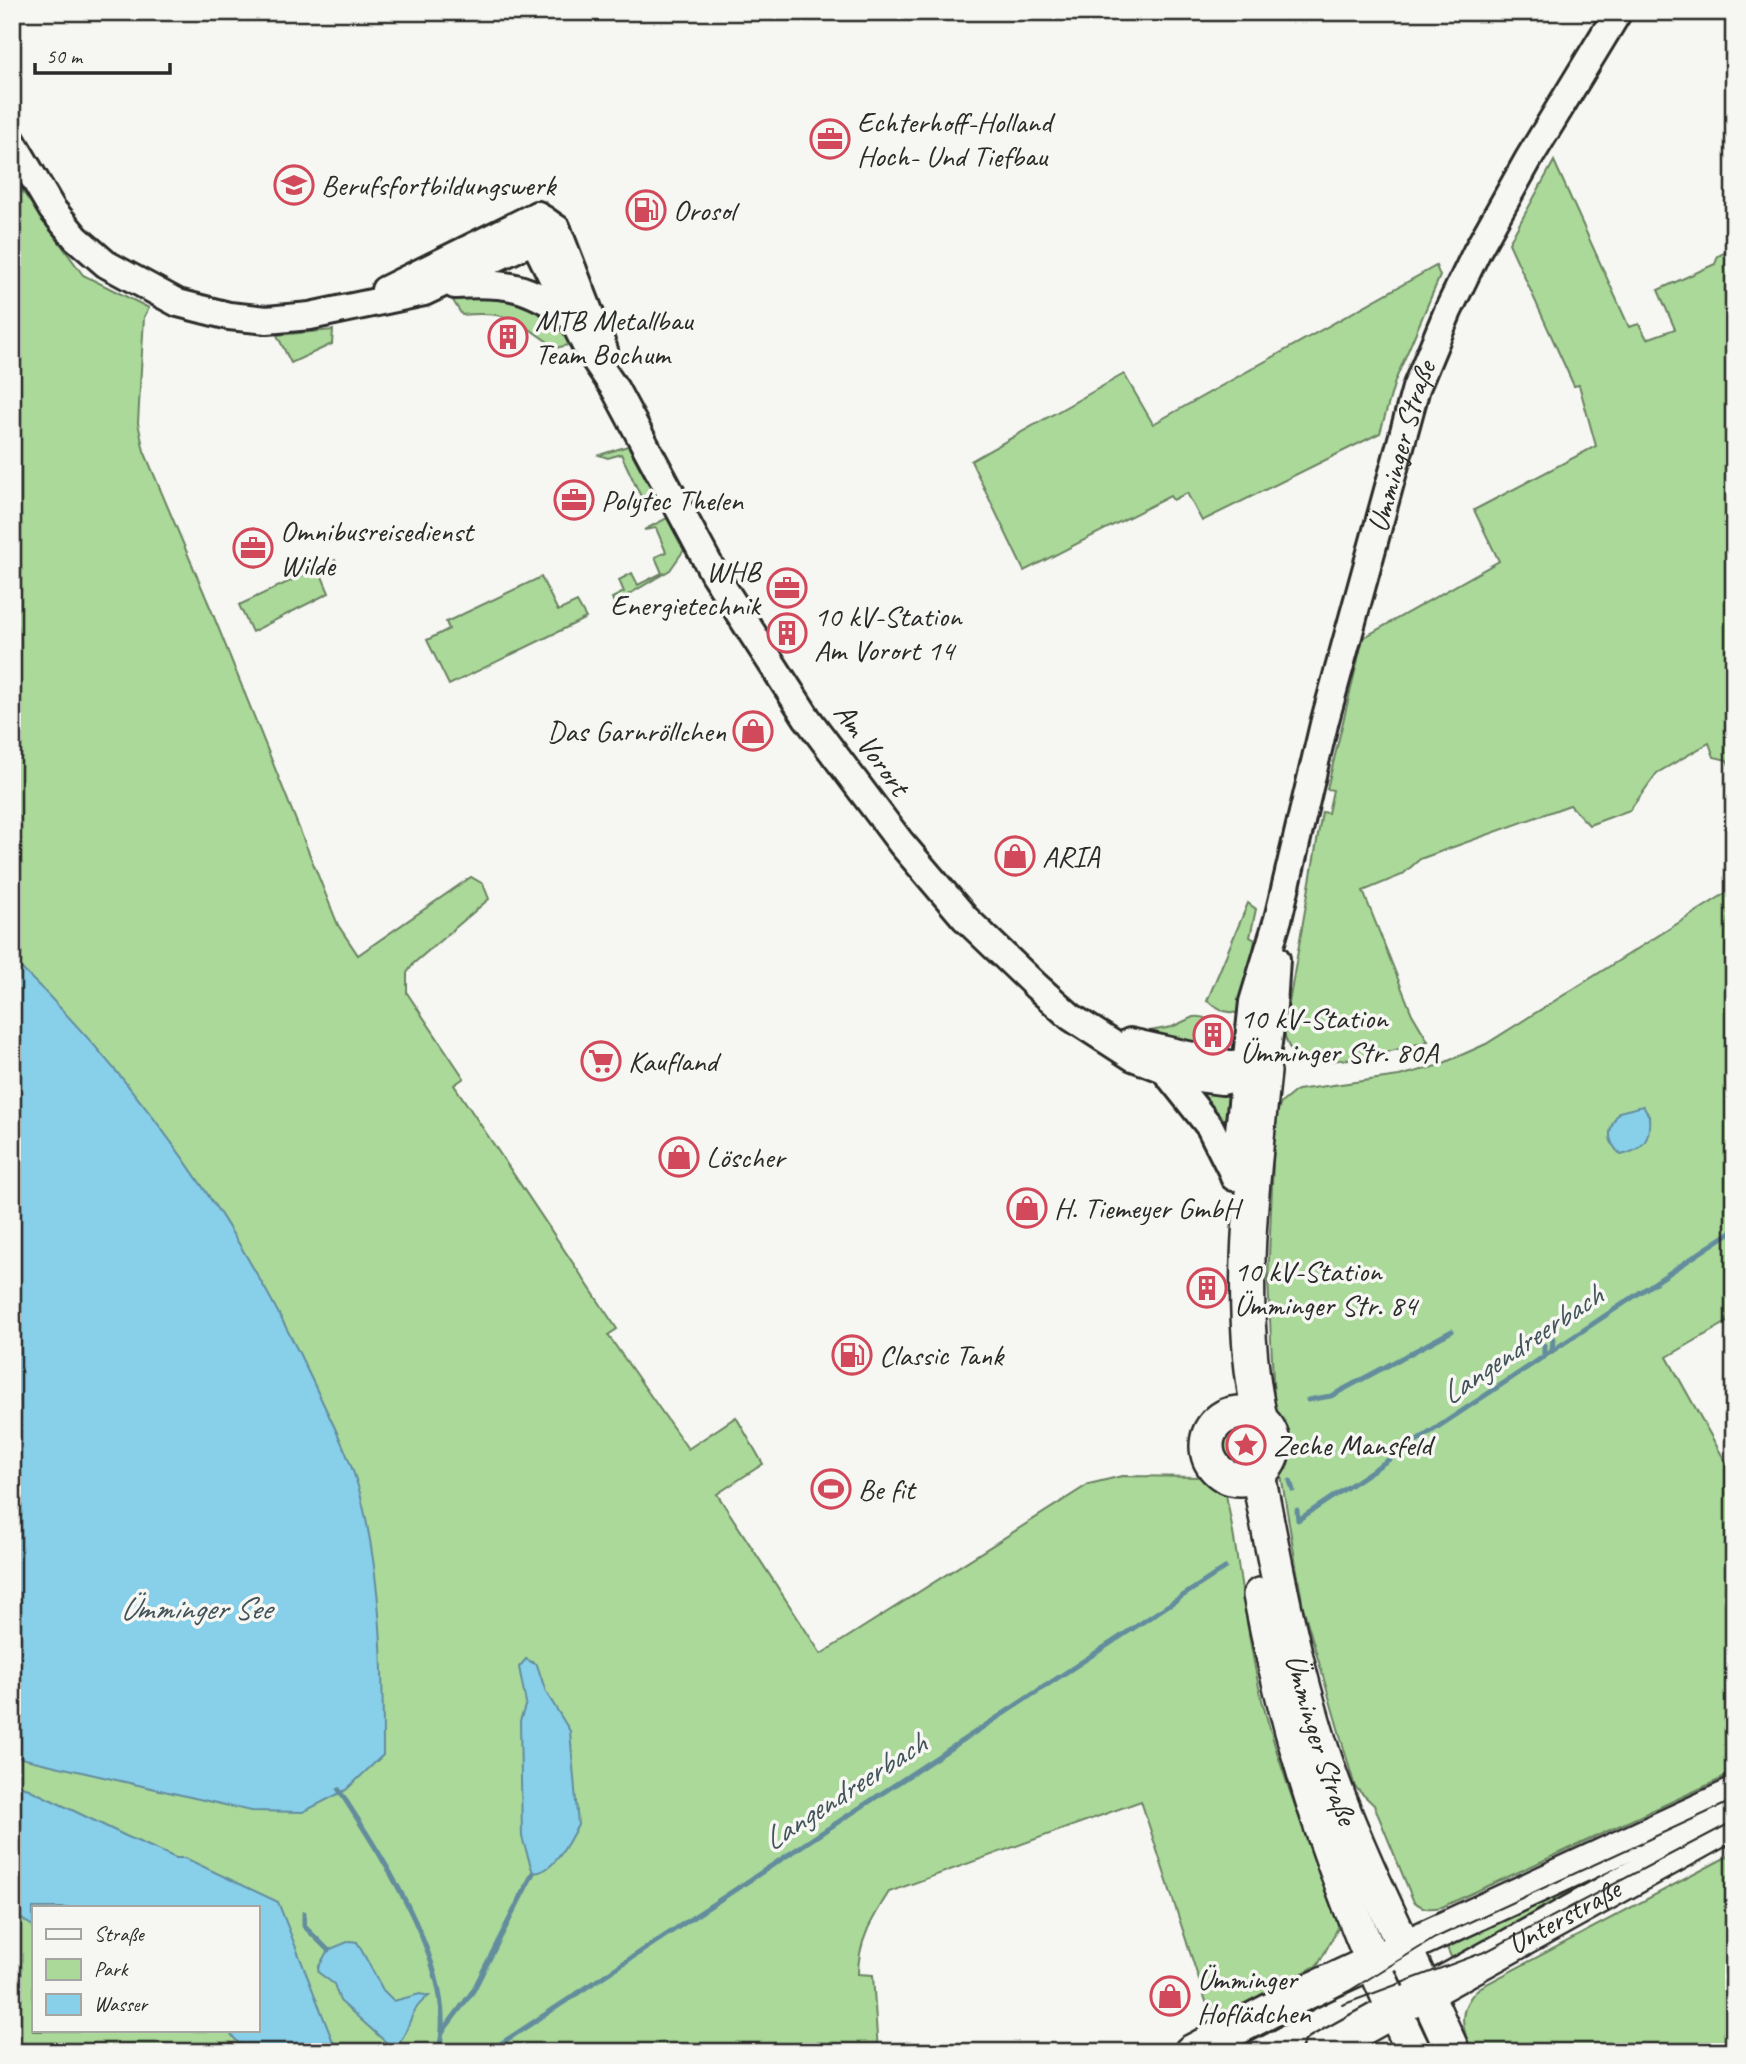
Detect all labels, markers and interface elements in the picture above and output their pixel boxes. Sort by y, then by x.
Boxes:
scale bar [35,32,170,76]
text: 50 m [46,43,84,69]
place label: Echterhoff-Holland Hoch- Und Tiefbau [857,103,1056,175]
office icon: Echterhoff-Holland Hoch- Und Tiefbau [809,118,851,160]
school or university icon: Berufsfortbildungswerk [273,164,315,206]
place label: Berufsfortbildungswerk [321,166,557,204]
fuel station icon: Orosol [625,189,667,231]
place label: Orosol [673,191,740,229]
place label: MTB Metallbau Team Bochum [535,301,694,373]
building icon: MTB Metallbau Team Bochum [487,316,529,358]
street label: Ümminger Straße [1358,353,1445,536]
office icon: Polytec Thelen [553,479,595,521]
place label: Polytec Thelen [601,481,744,519]
place label: Omnibusreisedienst Wilde [280,512,476,584]
office icon: Omnibusreisedienst Wilde [232,527,274,569]
place label: WHB Energietechnik [610,552,763,624]
office icon: WHB Energietechnik [766,567,808,609]
place label: 10 kV-Station Am Vorort 14 [814,597,963,669]
building icon: 10 kV-Station Am Vorort 14 [766,612,808,654]
street label: Am Vorort [826,695,920,805]
shop icon: Das Garnröllchen [732,710,774,752]
place label: Das Garnröllchen [547,712,726,750]
shop icon: ARIA [994,835,1036,877]
place label: ARIA [1042,837,1101,875]
place label: 10 kV-Station Ümminger Str. 80A [1240,999,1440,1071]
building icon: 10 kV-Station Ümminger Str. 80A [1192,1014,1234,1056]
supermarket icon: Kaufland [580,1040,622,1082]
place label: Kaufland [628,1042,722,1080]
shop icon: Löscher [658,1136,700,1178]
place label: Löscher [706,1138,787,1176]
shop icon: H. Tiemeyer GmbH [1006,1187,1048,1229]
place label: H. Tiemeyer GmbH [1054,1189,1244,1227]
place label: 10 kV-Station Ümminger Str. 84 [1234,1252,1419,1324]
building icon: 10 kV-Station Ümminger Str. 84 [1186,1267,1228,1309]
water label: Langendreerbach [1432,1274,1612,1414]
fuel station icon: Classic Tank [831,1334,873,1376]
place label: Classic Tank [879,1336,1005,1374]
place icon: Zeche Mansfeld [1225,1424,1267,1466]
place label: Zeche Mansfeld [1273,1426,1436,1464]
sports icon: Be fit [810,1468,852,1510]
place label: Be fit [858,1470,917,1508]
water label: Ümminger See [120,1588,275,1629]
street label: Ümminger Straße [1277,1650,1367,1832]
water label: Langendreerbach [755,1722,936,1860]
street label: Unterstraße [1501,1869,1629,1963]
legend [32,1906,259,2032]
text: Straße [94,1921,146,1947]
text: Park [94,1956,129,1982]
place label: Ümminger Hoflädchen [1197,1960,1312,2032]
shop icon: Ümminger Hoflädchen [1149,1975,1191,2017]
text: Wasser [94,1991,148,2017]

